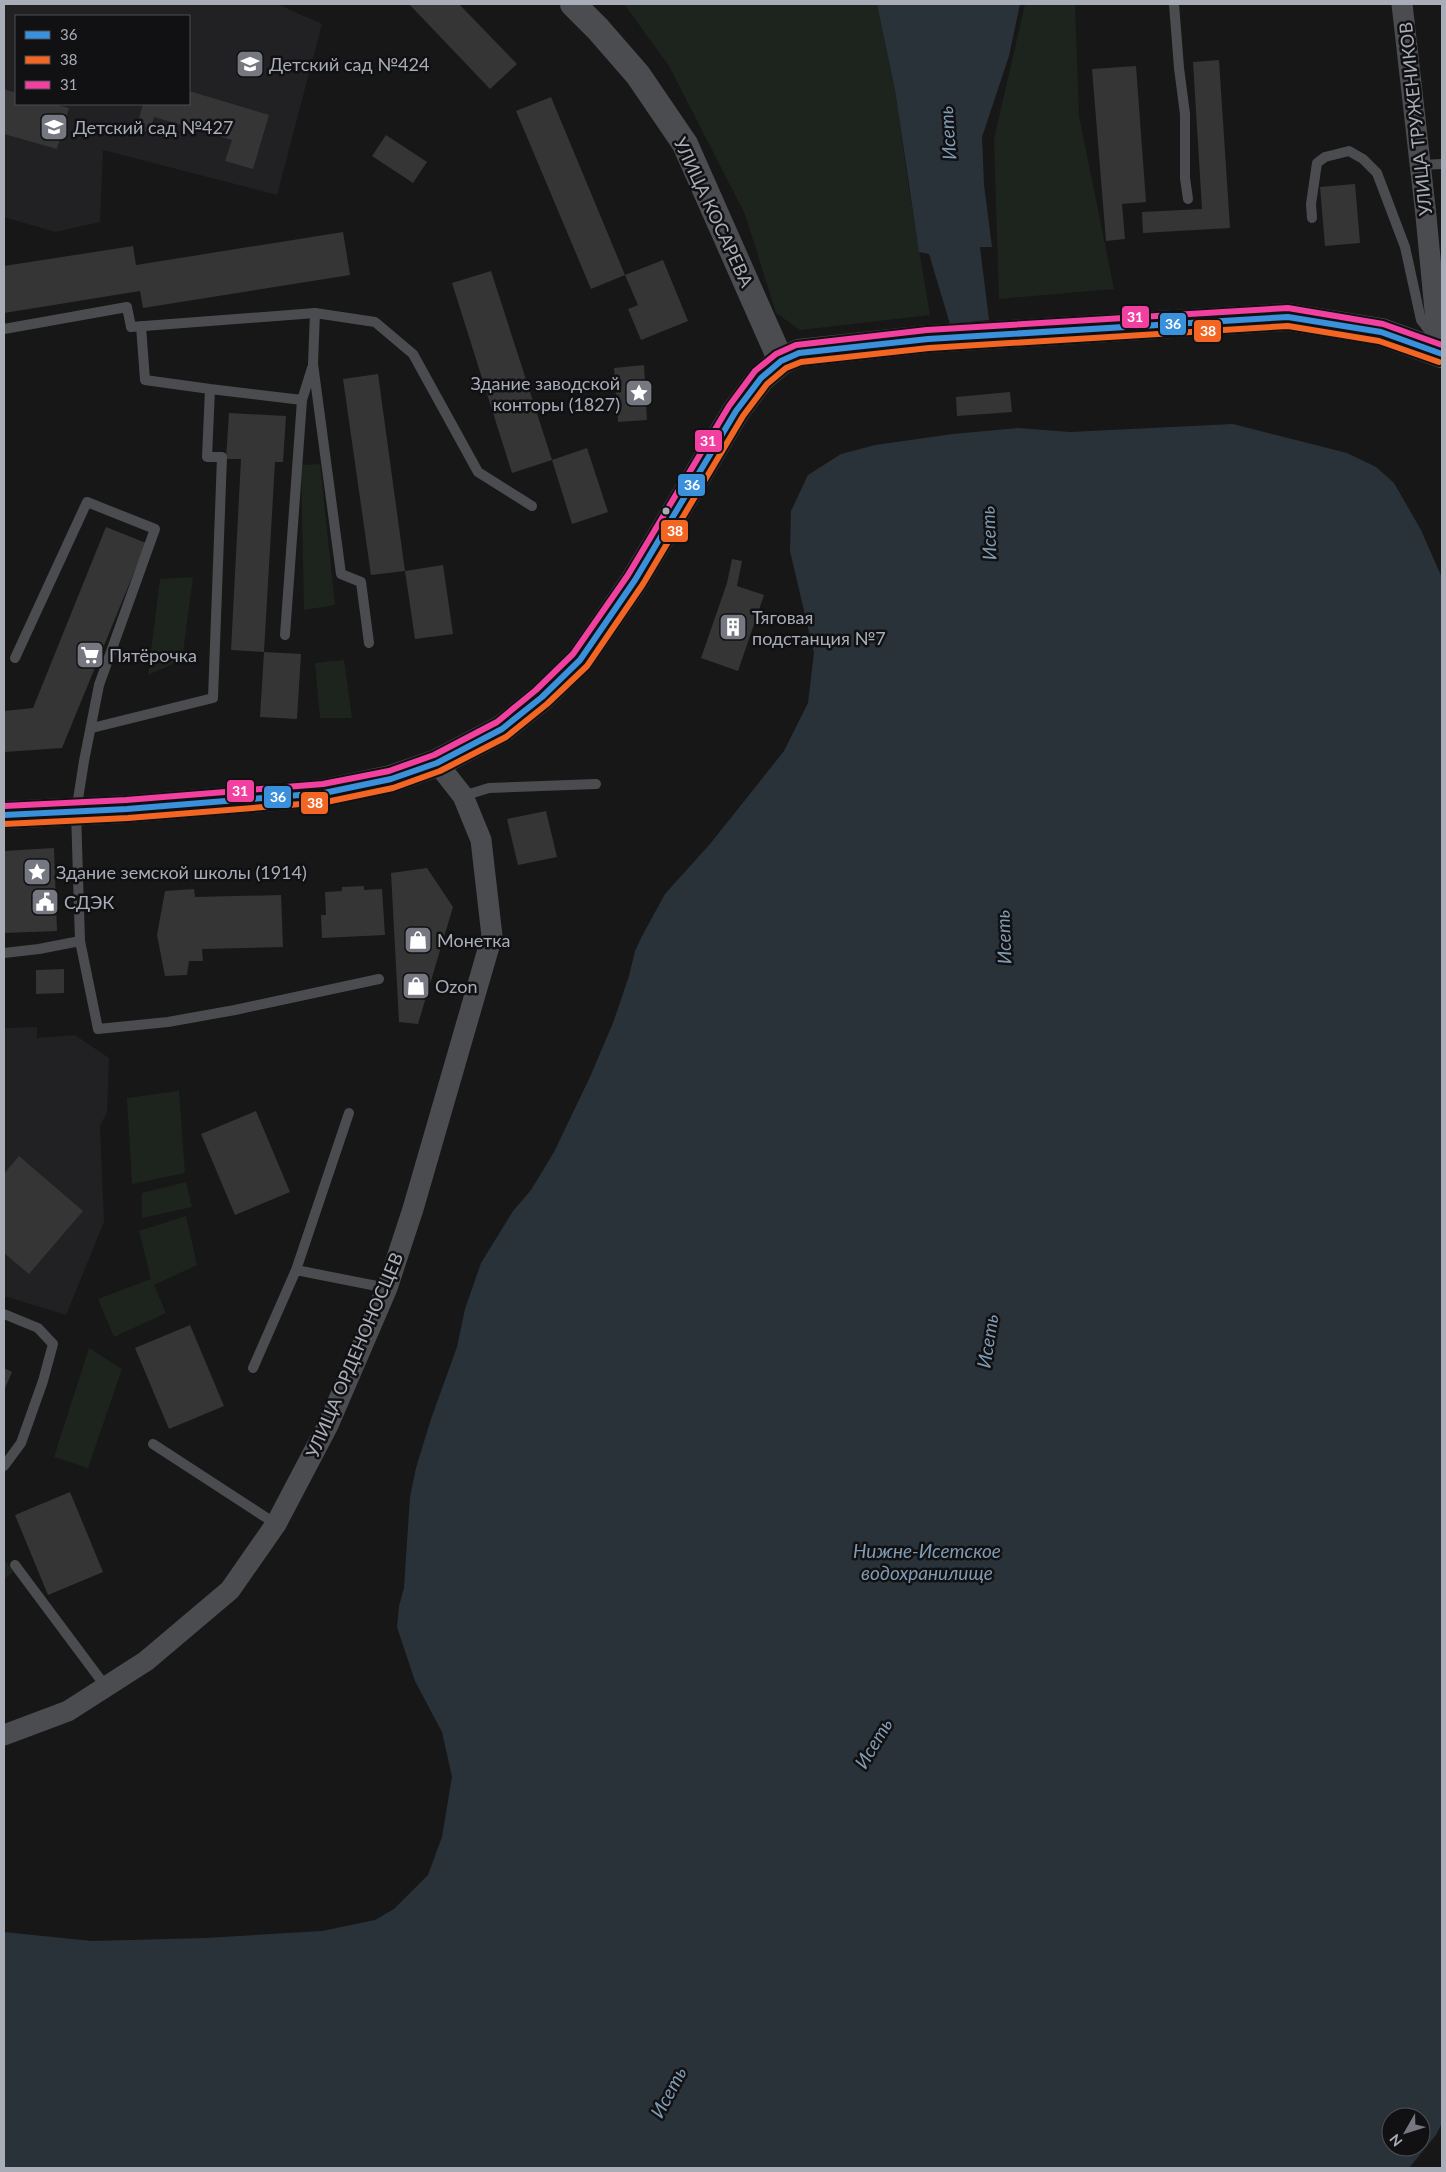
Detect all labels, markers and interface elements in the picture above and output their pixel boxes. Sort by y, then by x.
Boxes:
legend [15,15,190,105]
street label: УЛИЦА ТРУЖЕНИКОВ [1394,21,1436,217]
text: 36 [60,25,78,43]
school or university icon: Детский сад №424 [235,49,265,79]
text: 38 [60,50,77,68]
place label: Детский сад №424 [269,53,429,75]
text: 31 [60,75,77,93]
water label: Исеть [934,105,960,161]
school or university icon: Детский сад №427 [39,112,69,142]
place label: Детский сад №427 [73,116,233,138]
street label: УЛИЦА КОСАРЕВА [670,134,759,291]
line badge: 31 [1121,305,1150,329]
text: 31 [1127,308,1143,325]
line badge: 36 [1159,312,1187,336]
text: 36 [1165,315,1181,332]
line badge: 38 [1193,319,1222,343]
text: 38 [1200,322,1216,339]
place label: Здание заводской конторы (1827) [471,372,620,415]
place icon: Здание заводской конторы (1827) [624,378,654,408]
line badge: 31 [694,429,723,453]
text: 31 [700,432,716,449]
line badge: 36 [677,473,706,497]
text: 36 [684,476,700,493]
water label: Исеть [976,505,1000,561]
unlabelled marker [661,506,671,516]
line badge: 38 [660,519,689,543]
text: 38 [667,522,683,539]
place label: Тяговая подстанция №7 [752,606,886,649]
building icon: Тяговая подстанция №7 [718,612,748,642]
supermarket icon: Пятёрочка [75,640,105,670]
place label: Пятёрочка [109,644,197,666]
line badge: 31 [226,779,255,803]
text: 31 [232,782,248,799]
line badge: 36 [263,785,292,809]
text: 36 [270,788,286,805]
line badge: 38 [300,791,329,815]
text: 38 [307,794,323,811]
place icon: Здание земской школы (1914) [22,857,52,887]
place label: Здание земской школы (1914) [56,861,307,883]
public building icon: СДЭК [30,887,60,917]
place label: СДЭК [64,891,114,913]
water label: Исеть [991,909,1015,965]
shop icon: Монетка [403,925,433,955]
place label: Монетка [437,929,511,951]
shop icon: Ozon [401,971,431,1001]
place label: Ozon [435,975,477,997]
street label: УЛИЦА ОРДЕНОНОСЦЕВ [301,1249,407,1461]
water label: Исеть [971,1312,1003,1370]
water label: Нижне-Исетское водохранилище [853,1539,1001,1584]
water label: Исеть [849,1714,897,1772]
water label: Исеть [645,2063,691,2121]
north arrow [1381,2107,1431,2157]
text: N [1386,2131,1406,2150]

